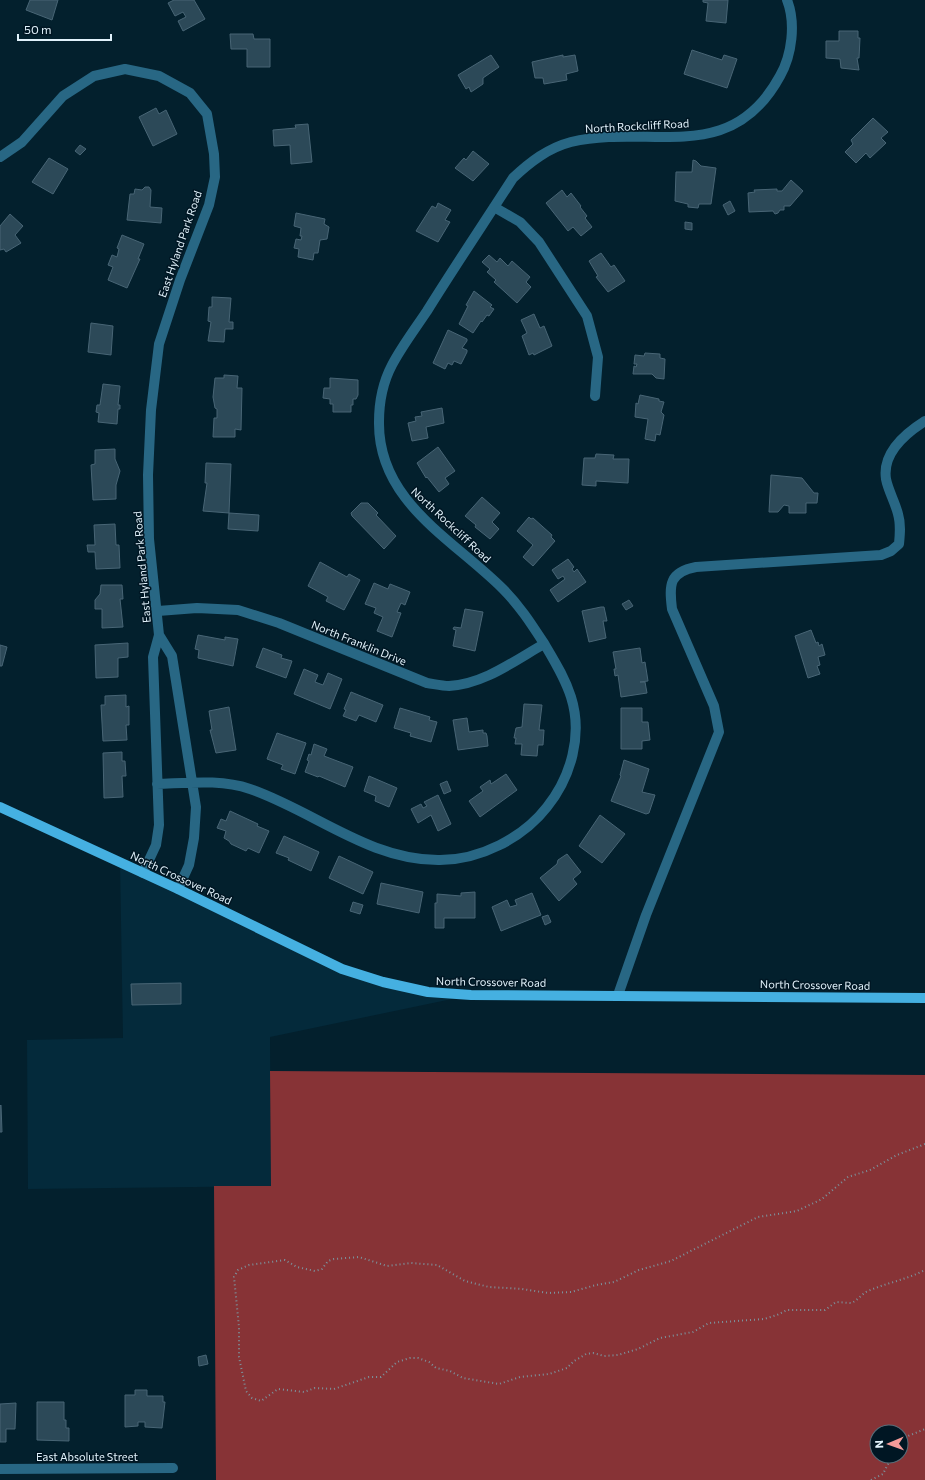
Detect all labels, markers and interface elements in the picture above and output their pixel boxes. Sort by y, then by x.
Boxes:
scale bar [18,16,111,42]
text: 50 m [24,22,52,36]
street label: North Rockcliff Road [585,116,689,135]
street label: East Hyland Park Road [155,189,204,299]
street label: North Rockcliff Road [409,484,494,565]
street label: East Hyland Park Road [130,511,153,623]
street label: North Franklin Drive [310,618,409,668]
street label: North Crossover Road [129,848,234,907]
street label: North Crossover Road [436,974,546,989]
street label: North Crossover Road [760,977,870,992]
north arrow [869,1424,909,1464]
text: N [872,1440,885,1449]
street label: East Absolute Street [36,1450,138,1463]

